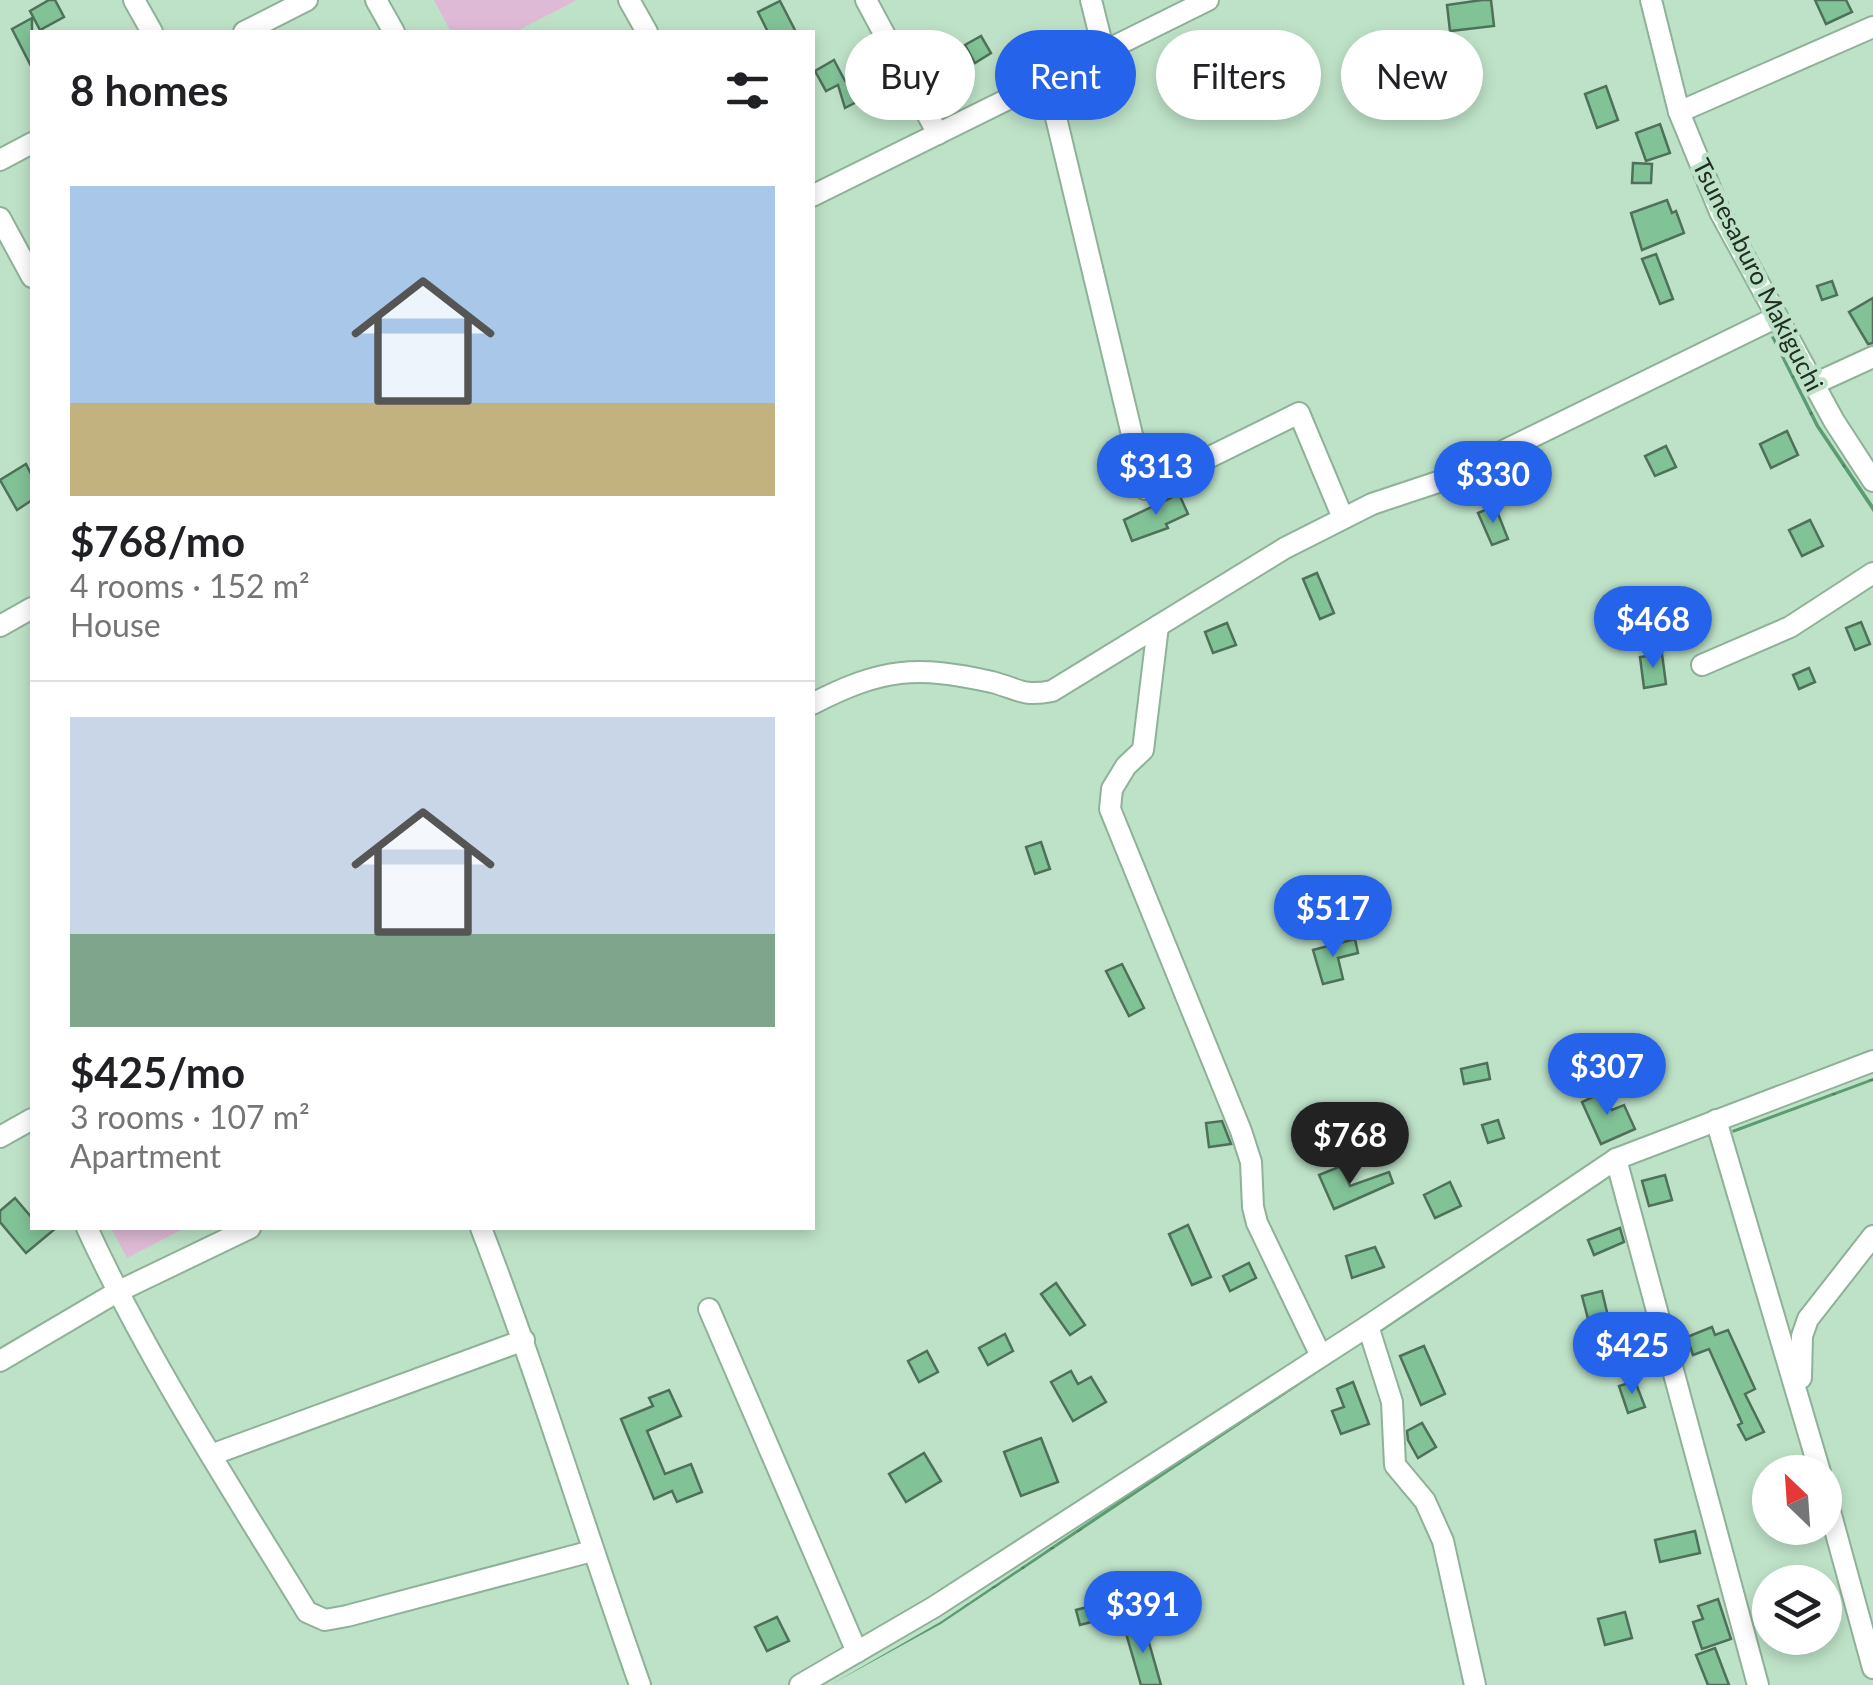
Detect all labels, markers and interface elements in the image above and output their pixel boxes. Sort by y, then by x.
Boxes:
chip: Buy [845,30,975,120]
chip: Rent [995,30,1136,120]
chip: Filters [1156,30,1321,120]
chip: New [1341,30,1483,120]
icon: filters [720,63,775,118]
text: 8 homes [70,65,228,115]
street label: Tsunesaburo Makiguchi [1687,153,1831,396]
icon: home [333,251,513,431]
pin: $313 [1097,433,1215,518]
pin: $330 [1434,441,1552,526]
text: $313 [1119,446,1193,485]
text: $330 [1456,454,1530,493]
text: $768/mo [70,516,245,566]
text: 4 rooms · 152 m² [70,566,310,605]
pin: $468 [1594,586,1712,671]
text: $468 [1616,599,1690,638]
text: House [70,605,161,644]
icon: home [333,782,513,962]
pin: $517 [1274,875,1392,960]
text: $517 [1296,888,1370,927]
pin: $307 [1548,1033,1666,1118]
text: $307 [1570,1046,1644,1085]
text: $425/mo [70,1047,245,1097]
text: 3 rooms · 107 m² [70,1097,310,1136]
pin: $768 [1291,1102,1409,1187]
text: $768 [1313,1115,1387,1154]
text: Apartment [70,1136,221,1175]
pin: $425 [1573,1312,1691,1397]
text: $425 [1595,1325,1669,1364]
north arrow [1752,1455,1842,1545]
map controls [1752,1455,1842,1655]
button: layers [1752,1565,1842,1655]
pin: $391 [1084,1571,1202,1656]
text: $391 [1106,1584,1180,1623]

